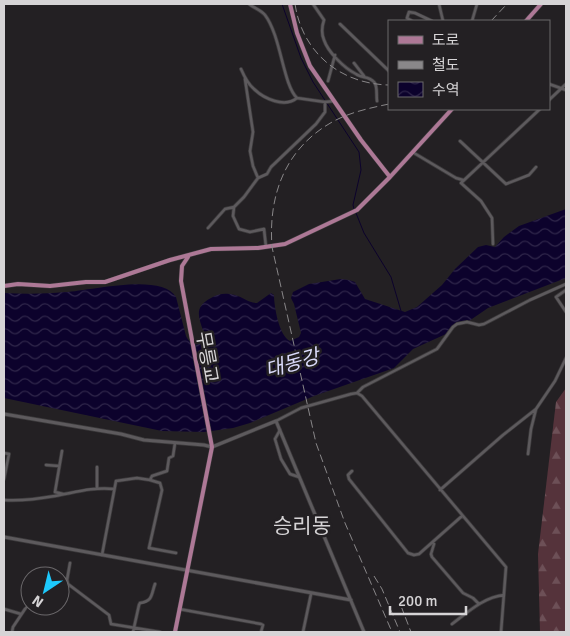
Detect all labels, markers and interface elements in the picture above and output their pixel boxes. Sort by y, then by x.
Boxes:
legend [388,20,550,110]
text: 도로 [432,31,460,49]
text: 철도 [432,56,460,74]
text: 수역 [432,81,460,99]
street label: 무릉교 [191,329,223,385]
water label: 대동강 [262,343,325,383]
district label: 승리동 [273,513,331,539]
north arrow [20,566,70,616]
scale bar [390,584,466,616]
text: N [29,591,47,611]
text: 200 m [398,592,438,610]

